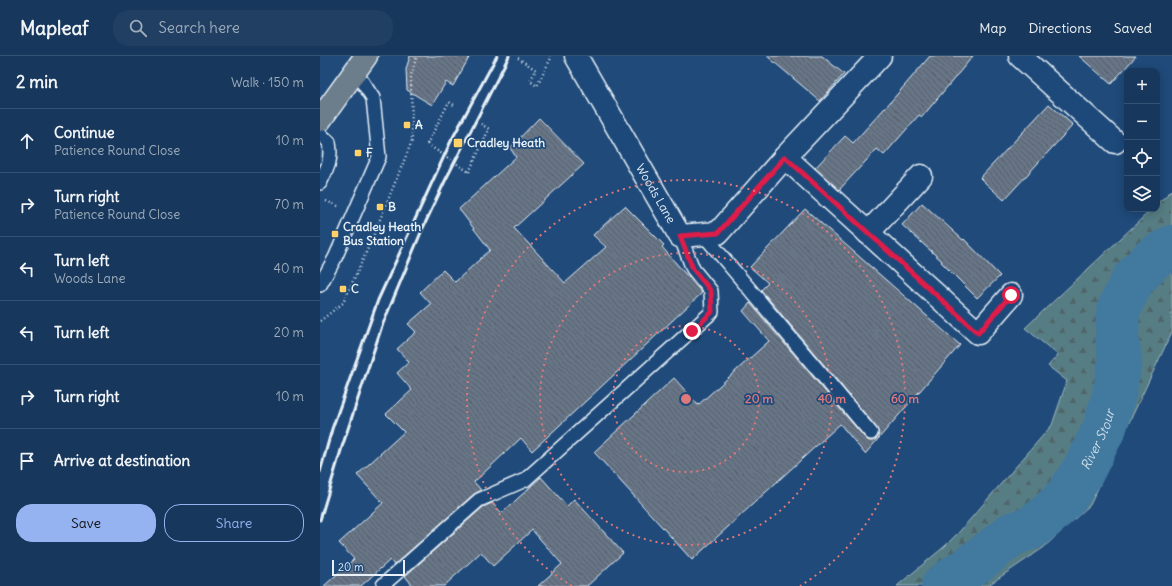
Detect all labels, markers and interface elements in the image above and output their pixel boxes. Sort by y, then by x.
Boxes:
search box [113,10,393,46]
text: Mapleaf [20,16,89,40]
icon: search [127,17,149,39]
text: Search here [159,18,240,37]
text: Map [979,19,1006,37]
text: Directions [1028,19,1092,37]
text: Saved [1114,19,1152,37]
map controls [1124,68,1160,212]
button: + [1124,68,1160,104]
text: 2 min [16,71,58,93]
text: Walk · 150 m [231,74,304,91]
button: − [1124,104,1160,140]
place label: A [415,117,423,132]
marker: A [402,120,412,130]
text: Continue [54,123,115,142]
icon: ahead [16,130,38,152]
text: 10 m [276,132,304,149]
place label: Cradley Heath [467,135,545,151]
marker: Cradley Heath [452,137,464,149]
button: locate [1124,140,1160,176]
text: Patience Round Close [54,142,180,159]
place label: F [366,145,373,160]
marker: F [353,148,363,158]
street label: Woods Lane [633,161,679,226]
button: layers [1124,176,1160,212]
text: Turn right [54,187,119,206]
icon: right [16,194,38,216]
text: 70 m [275,196,304,213]
place label: B [388,199,396,214]
marker: B [375,202,385,212]
text: Patience Round Close [54,206,180,223]
place label: Cradley Heath Bus Station [343,219,421,248]
marker: Cradley Heath Bus Station [330,229,340,239]
text: Turn left [54,251,109,270]
icon: left [16,258,38,280]
text: 40 m [273,260,304,277]
text: Woods Lane [54,270,126,287]
place label: C [351,281,359,296]
marker: C [338,284,348,294]
route start [1002,286,1020,304]
icon: left [16,322,38,344]
route end [683,322,701,340]
text: Turn left [54,323,109,342]
text: 20 m [274,324,304,341]
icon: right [16,386,38,408]
text: Turn right [54,387,119,406]
text: 10 m [276,388,304,405]
text: 20 m [745,391,773,406]
text: 40 m [818,391,847,406]
text: 60 m [891,391,920,406]
centre of rings [679,392,693,406]
water label: River Stour [1077,406,1119,473]
icon: arrive [16,450,38,472]
text: Arrive at destination [54,451,190,470]
button: Save [16,504,156,542]
button: Share [164,504,304,542]
scale bar [332,558,405,577]
text: 20 m [338,560,364,574]

